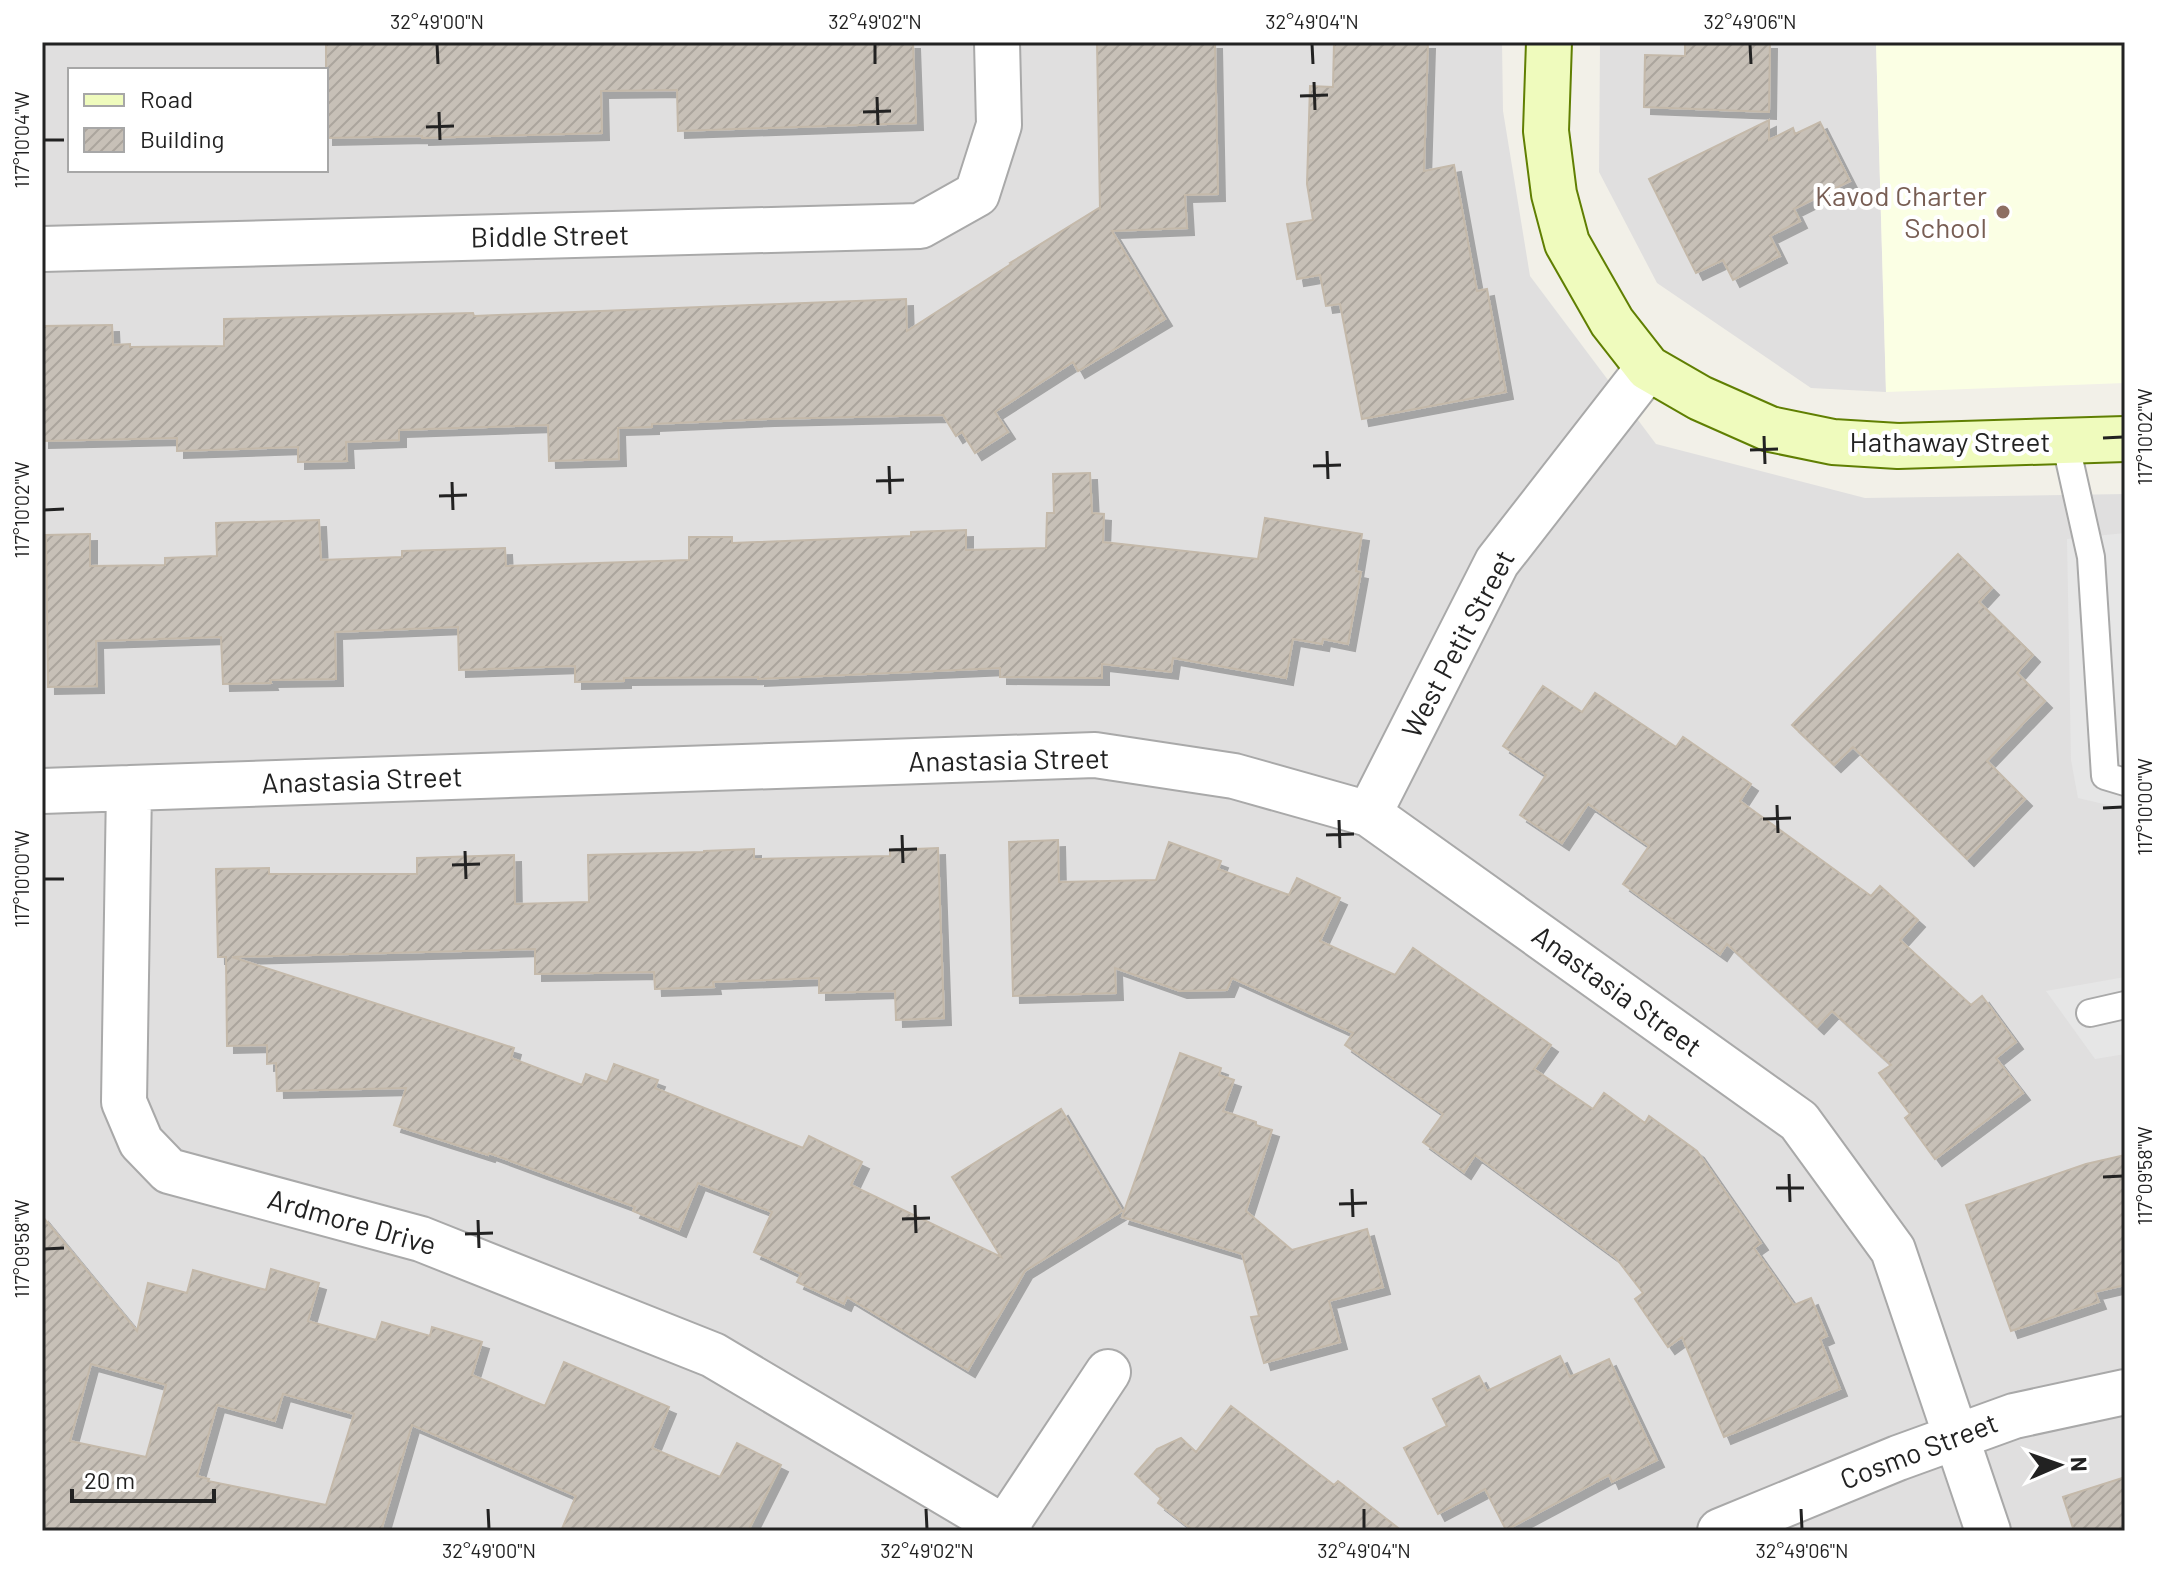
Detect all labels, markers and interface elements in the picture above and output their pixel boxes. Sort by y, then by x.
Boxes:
text: 32°49'00"N [390,9,484,33]
text: 32°49'02"N [828,9,922,33]
text: 32°49'04"N [1265,9,1359,33]
text: 32°49'06"N [1703,9,1797,33]
legend [68,68,328,172]
text: Road [140,84,193,113]
text: 117°10'04"W [9,91,33,188]
text: Building [140,124,224,153]
place label: Kavod Charter School [1815,178,1987,244]
marker: Kavod Charter School [1994,203,2012,221]
street label: Biddle Street [470,217,630,253]
text: 117°10'02"W [2132,388,2156,485]
street label: Hathaway Street [1850,424,2050,458]
text: 117°10'02"W [9,461,33,558]
street label: West Petit Street [1393,544,1521,743]
street label: Anastasia Street [908,740,1110,778]
street label: Anastasia Street [261,758,463,800]
text: 117°10'00"W [2132,758,2156,856]
text: 117°10'00"W [9,830,33,928]
street label: Anastasia Street [1526,917,1709,1063]
text: 117°09'58"W [2132,1126,2156,1226]
street label: Ardmore Drive [264,1181,440,1261]
text: 117°09'58"W [9,1199,33,1299]
street label: Cosmo Street [1835,1404,2002,1496]
north arrow [2019,1425,2099,1505]
scale bar [72,1453,214,1503]
text: N [2067,1456,2093,1472]
text: 20 m [84,1465,135,1494]
text: 32°49'00"N [442,1538,536,1562]
text: 32°49'02"N [880,1538,974,1562]
text: 32°49'04"N [1317,1538,1411,1562]
text: 32°49'06"N [1755,1538,1849,1562]

